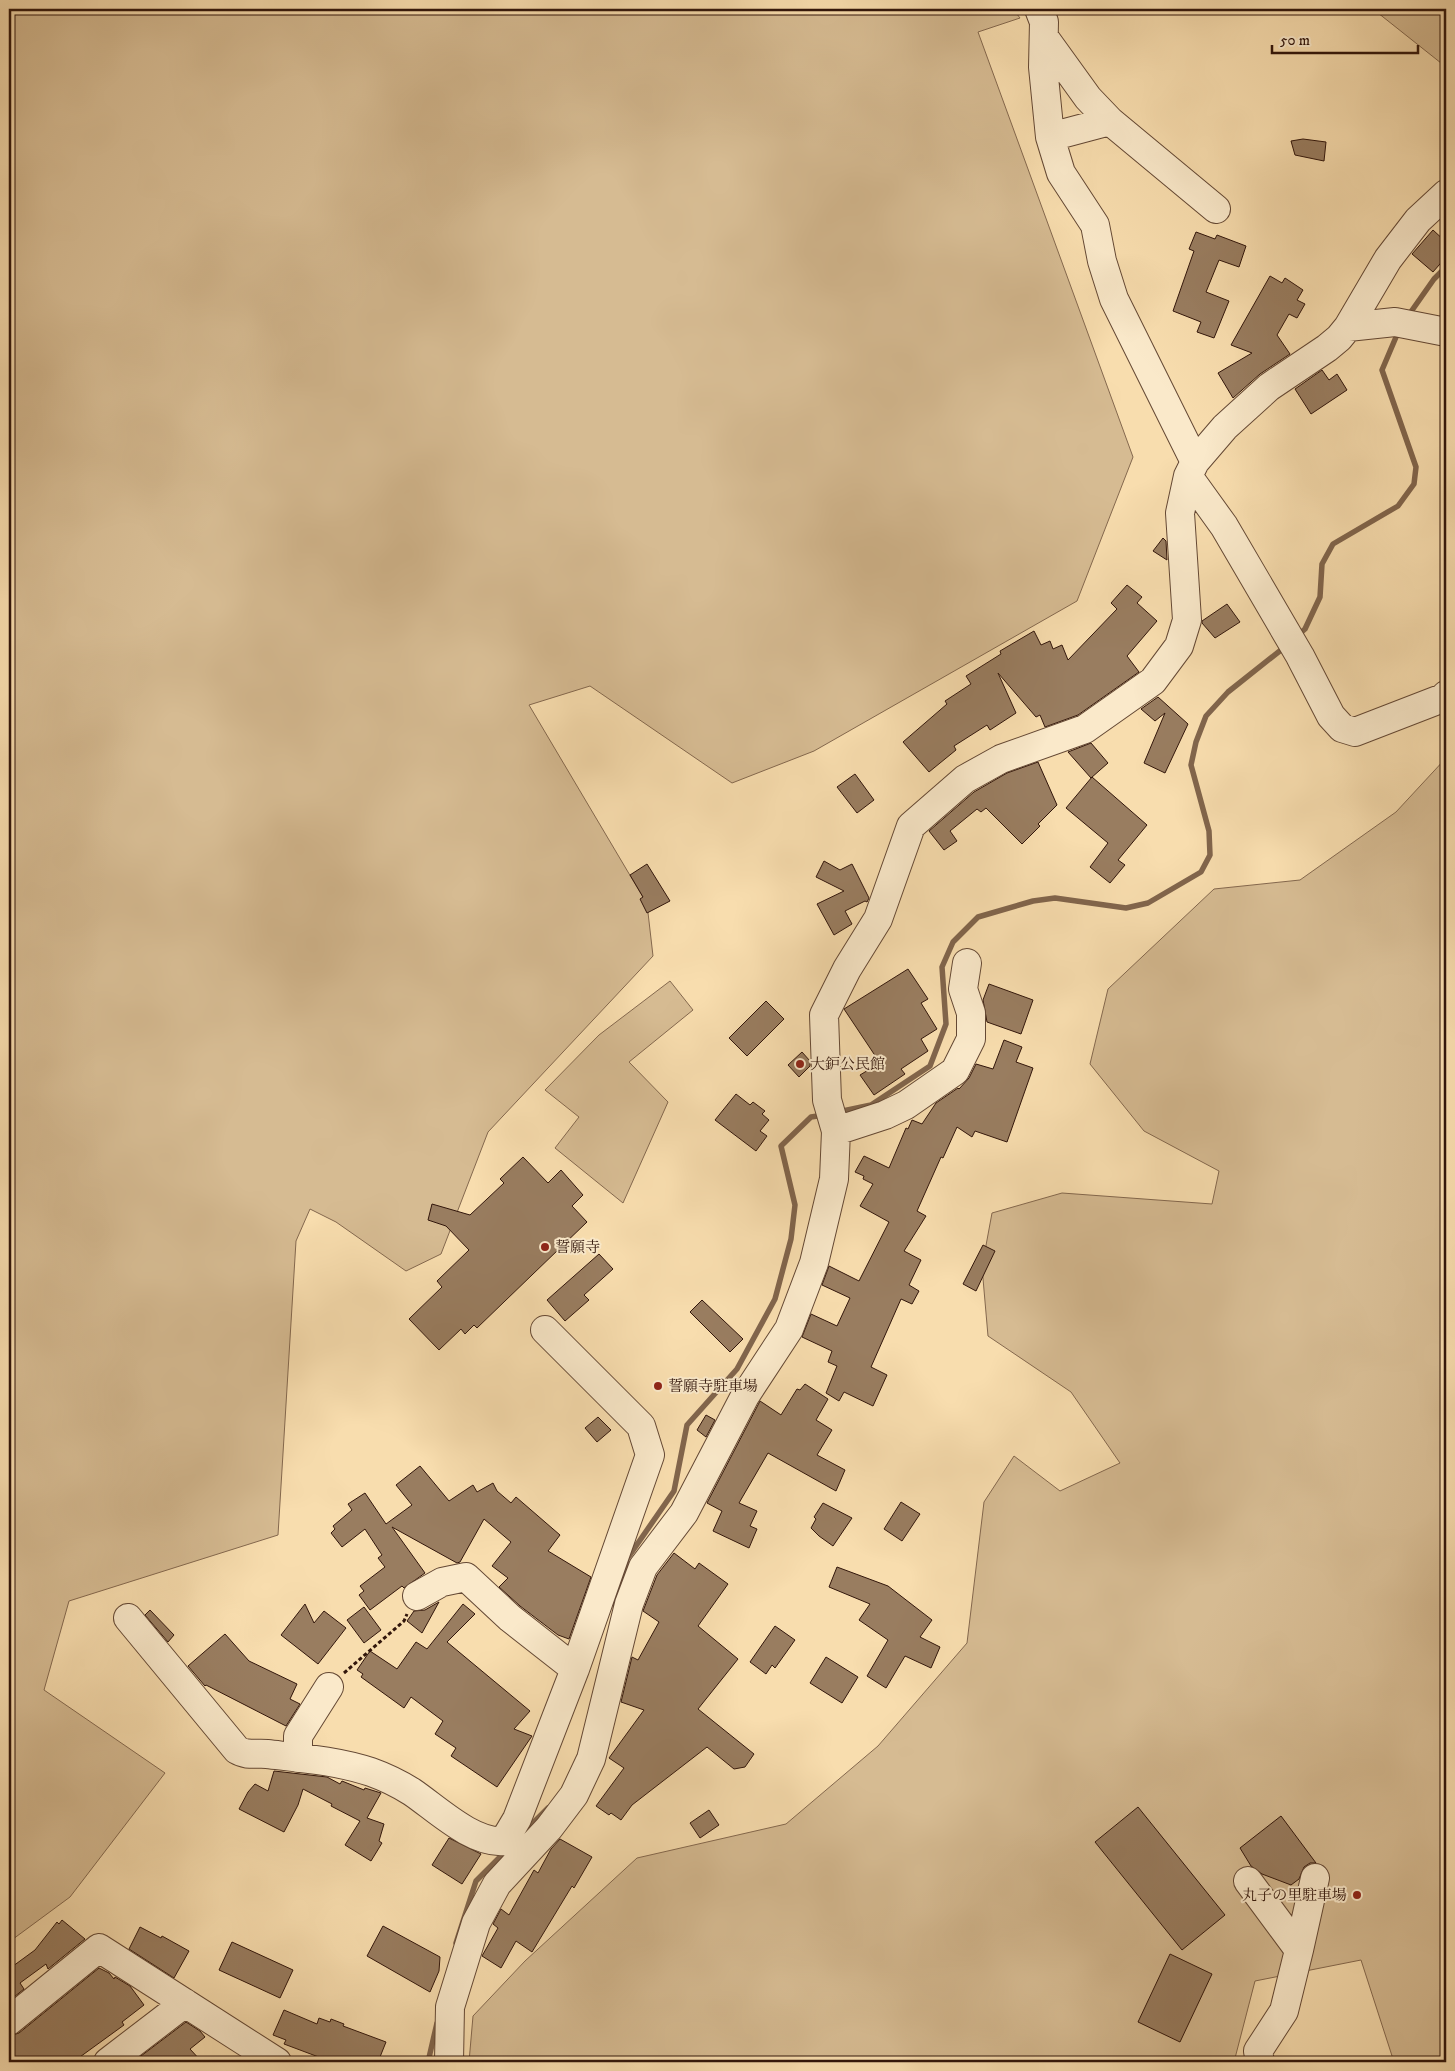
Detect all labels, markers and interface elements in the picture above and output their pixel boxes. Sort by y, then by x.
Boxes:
scale bar [1272,22,1419,54]
text: 50 m [1280,31,1310,50]
place label: 大鈩公民館 [810,1055,885,1074]
marker: 大鈩公民館 [794,1058,806,1070]
place label: 誓願寺 [555,1238,600,1257]
marker: 誓願寺 [539,1241,551,1253]
place label: 誓願寺駐車場 [668,1377,758,1396]
marker: 誓願寺駐車場 [652,1380,664,1392]
place label: 丸子の里駐車場 [1242,1886,1347,1905]
marker: 丸子の里駐車場 [1351,1889,1363,1901]

